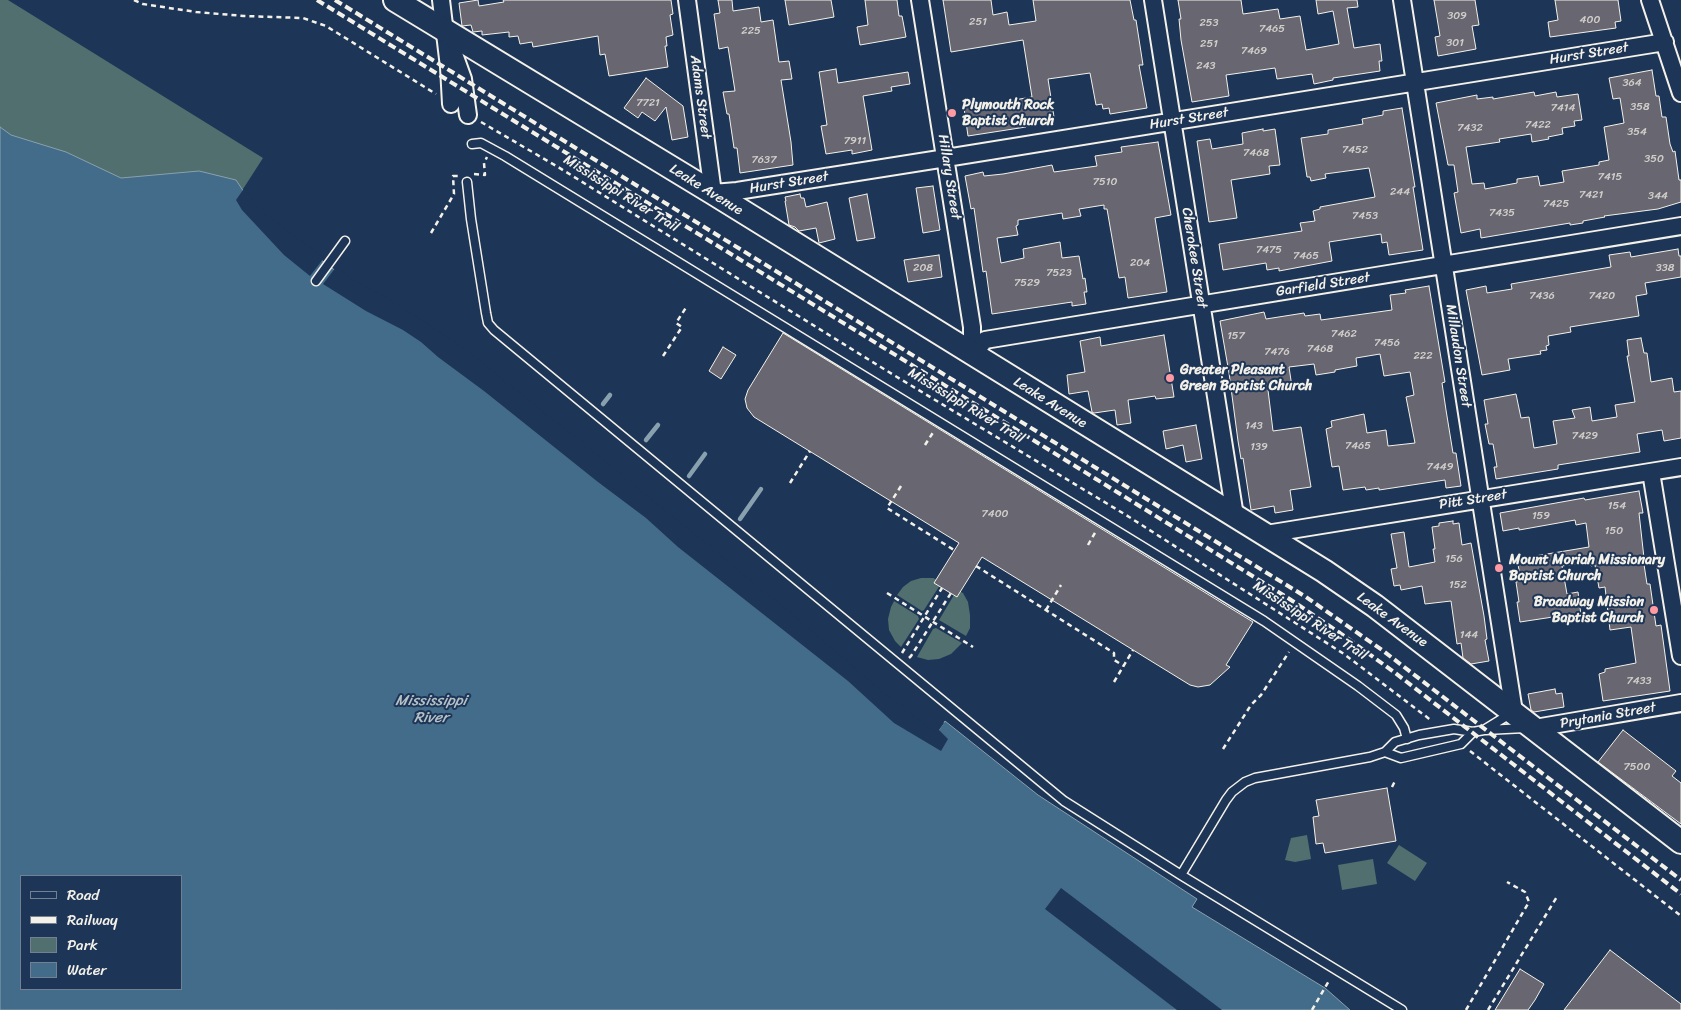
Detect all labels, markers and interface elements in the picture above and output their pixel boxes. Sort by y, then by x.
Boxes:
house number: 309 [1447,9,1467,23]
house number: 400 [1580,13,1600,27]
house number: 251 [969,15,987,29]
house number: 253 [1199,16,1219,30]
house number: 7465 [1259,22,1285,36]
house number: 225 [741,24,761,38]
house number: 301 [1446,36,1464,50]
house number: 251 [1200,37,1218,51]
street label: Hurst Street [1548,39,1630,69]
house number: 7469 [1241,44,1267,58]
street label: Adams Street [686,54,714,140]
house number: 243 [1196,59,1216,73]
house number: 364 [1622,76,1642,90]
house number: 7721 [636,96,660,110]
place label: Plymouth Rock Baptist Church [962,97,1054,130]
house number: 358 [1630,100,1650,114]
house number: 7414 [1551,101,1575,115]
street label: Hurst Street [1148,104,1230,134]
marker: Plymouth Rock Baptist Church [946,107,958,119]
house number: 7422 [1525,118,1551,132]
house number: 7432 [1457,121,1483,135]
house number: 354 [1627,125,1647,139]
street label: Hillary Street [934,133,964,221]
house number: 7911 [844,134,866,148]
house number: 7452 [1342,143,1368,157]
house number: 7468 [1243,146,1269,160]
street label: Mississippi River Trail [560,152,682,236]
house number: 350 [1644,152,1664,166]
house number: 7637 [752,153,776,167]
street label: Leake Avenue [666,161,746,219]
street label: Hurst Street [748,168,830,198]
house number: 7415 [1598,170,1622,184]
house number: 7510 [1093,175,1117,189]
house number: 244 [1390,185,1410,199]
house number: 7421 [1579,188,1603,202]
house number: 344 [1648,189,1668,203]
house number: 7425 [1543,197,1569,211]
street label: Cherokee Street [1178,206,1210,310]
house number: 7435 [1489,206,1515,220]
house number: 7453 [1352,209,1378,223]
house number: 7475 [1256,243,1282,257]
house number: 7465 [1293,249,1319,263]
house number: 204 [1130,256,1150,270]
house number: 208 [913,261,933,275]
house number: 338 [1656,261,1674,275]
house number: 7523 [1046,266,1072,280]
street label: Garfield Street [1275,269,1371,301]
house number: 7529 [1014,276,1040,290]
house number: 7436 [1529,289,1555,303]
house number: 7420 [1589,289,1615,303]
street label: Millaudon Street [1442,303,1474,409]
house number: 7462 [1331,327,1357,341]
house number: 157 [1227,329,1245,343]
house number: 7456 [1374,336,1400,350]
house number: 7468 [1307,342,1333,356]
house number: 7476 [1264,345,1290,359]
house number: 222 [1413,349,1433,363]
place label: Greater Pleasant Green Baptist Church [1180,362,1312,394]
street label: Mississippi River Trail [905,365,1027,447]
marker: Greater Pleasant Green Baptist Church [1164,372,1176,384]
street label: Leake Avenue [1010,374,1090,432]
house number: 143 [1245,419,1263,433]
house number: 7429 [1572,429,1598,443]
house number: 7465 [1345,439,1371,453]
house number: 139 [1250,440,1268,454]
house number: 7449 [1427,460,1453,474]
street label: Pitt Street [1438,486,1508,514]
house number: 154 [1608,499,1626,513]
house number: 7400 [981,507,1009,521]
house number: 159 [1532,509,1550,523]
house number: 150 [1605,524,1623,538]
house number: 156 [1445,552,1463,566]
place label: Mount Moriah Missionary Baptist Church [1509,552,1665,584]
marker: Mount Moriah Missionary Baptist Church [1493,562,1505,574]
street label: Mississippi River Trail [1250,578,1370,664]
house number: 152 [1449,578,1467,592]
street label: Leake Avenue [1353,589,1431,651]
place label: Broadway Mission Baptist Church [1534,594,1644,626]
marker: Broadway Mission Baptist Church [1648,604,1660,616]
house number: 144 [1460,628,1478,642]
house number: 7433 [1626,674,1652,688]
water label: Mississippi River [395,692,467,727]
street label: Prytania Street [1559,699,1657,733]
house number: 7500 [1624,760,1650,774]
legend [20,875,182,990]
text: Road [67,882,99,908]
text: Railway [67,907,118,933]
text: Park [67,932,98,958]
text: Water [67,957,107,983]

